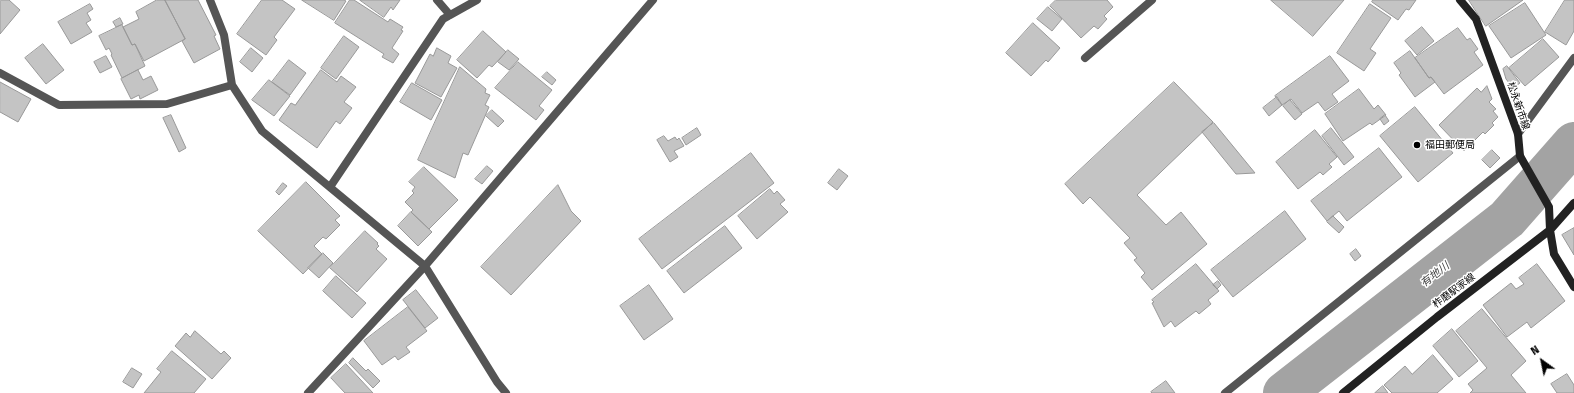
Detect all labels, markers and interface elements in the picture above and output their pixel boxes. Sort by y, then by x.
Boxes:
street label: 松永新市線 [1504,80,1532,132]
place label: 福田郵便局 [1425,139,1475,151]
marker: 福田郵便局 [1412,140,1422,150]
water label: 有地川 [1418,260,1452,290]
street label: 柞磨駅家線 [1430,271,1478,311]
north arrow [1522,341,1562,381]
text: N [1529,343,1542,358]

